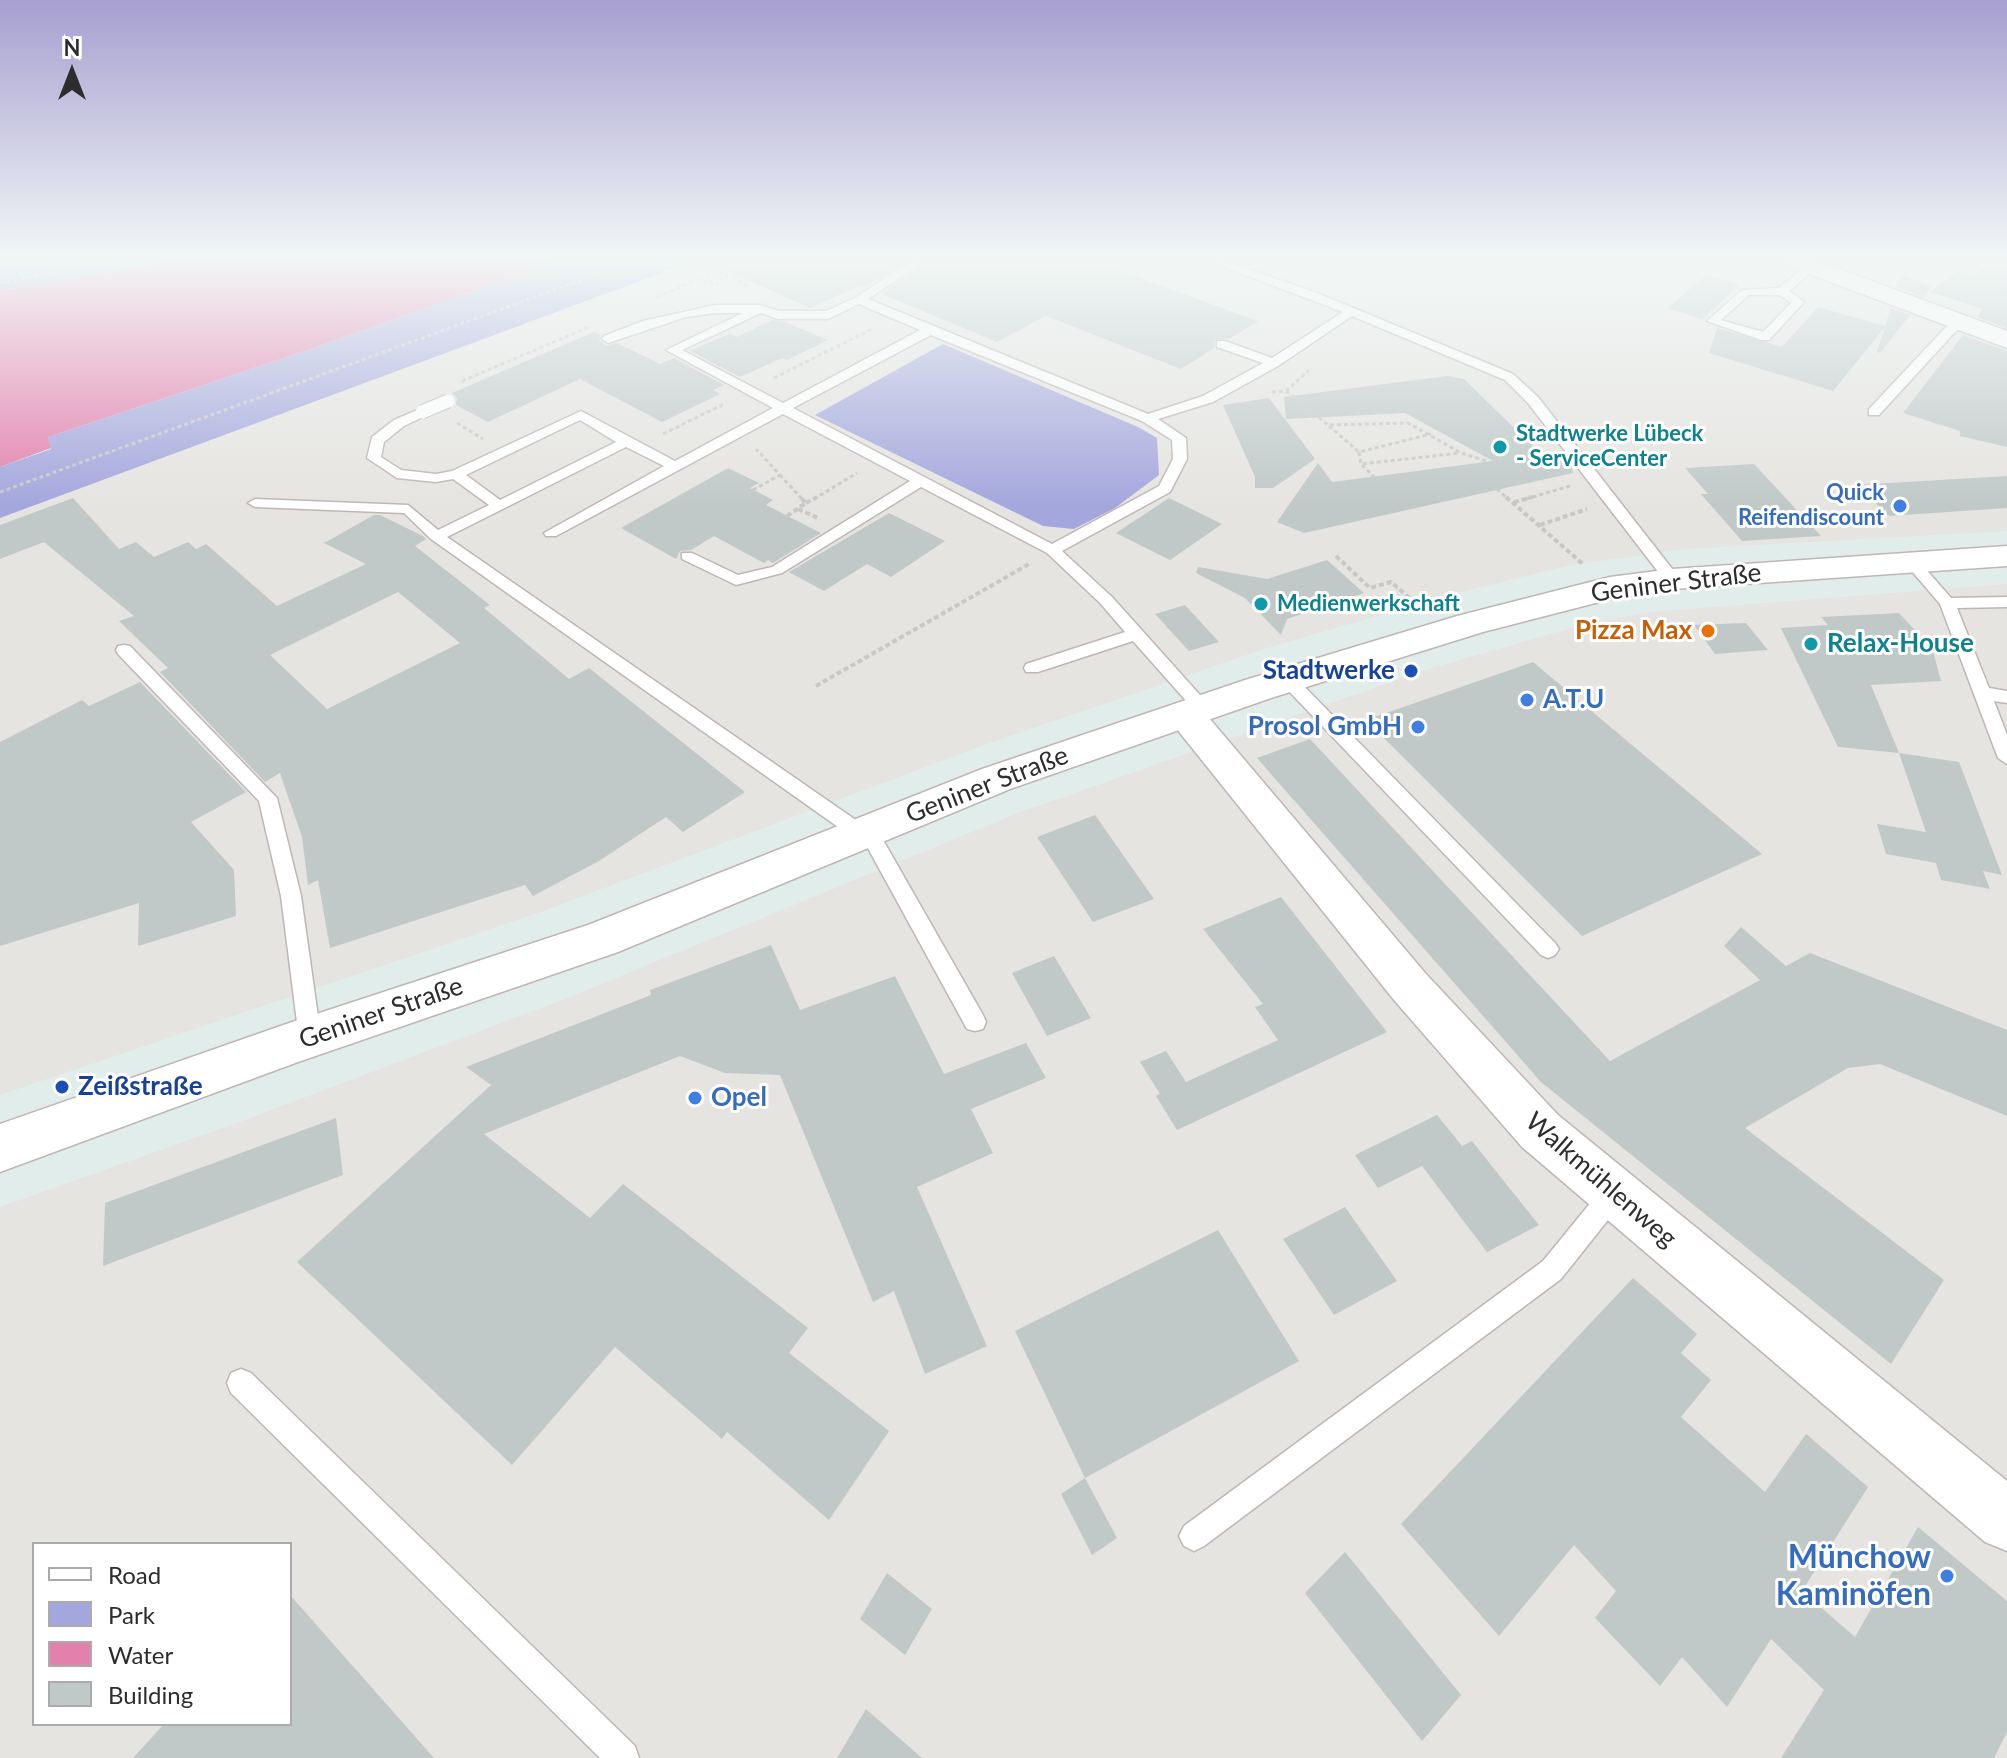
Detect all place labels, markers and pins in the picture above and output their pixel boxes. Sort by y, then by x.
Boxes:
place label: Stadtwerke Lübeck - ServiceCenter [1516,421,1703,472]
marker: Stadtwerke Lübeck - ServiceCenter [1491,438,1509,456]
place label: Quick Reifendiscount [1738,480,1884,532]
marker: Quick Reifendiscount [1891,497,1909,515]
place label: Medienwerkschaft [1277,591,1460,617]
marker: Medienwerkschaft [1252,595,1270,613]
place label: Pizza Max [1575,615,1692,647]
marker: Pizza Max [1699,622,1717,640]
place label: Relax-House [1827,628,1974,660]
marker: Relax-House [1802,635,1820,653]
place label: Stadtwerke [1263,655,1395,687]
marker: Stadtwerke [1402,662,1420,680]
place label: A.T.U [1543,684,1604,716]
marker: A.T.U [1518,691,1536,709]
place label: Prosol GmbH [1248,711,1402,743]
marker: Prosol GmbH [1409,718,1427,736]
place label: Zeißstraße [78,1071,203,1103]
marker: Zeißstraße [53,1078,71,1096]
place label: Opel [711,1082,767,1114]
marker: Opel [686,1089,704,1107]
place label: Münchow Kaminöfen [1776,1539,1931,1614]
marker: Münchow Kaminöfen [1938,1567,1956,1585]

